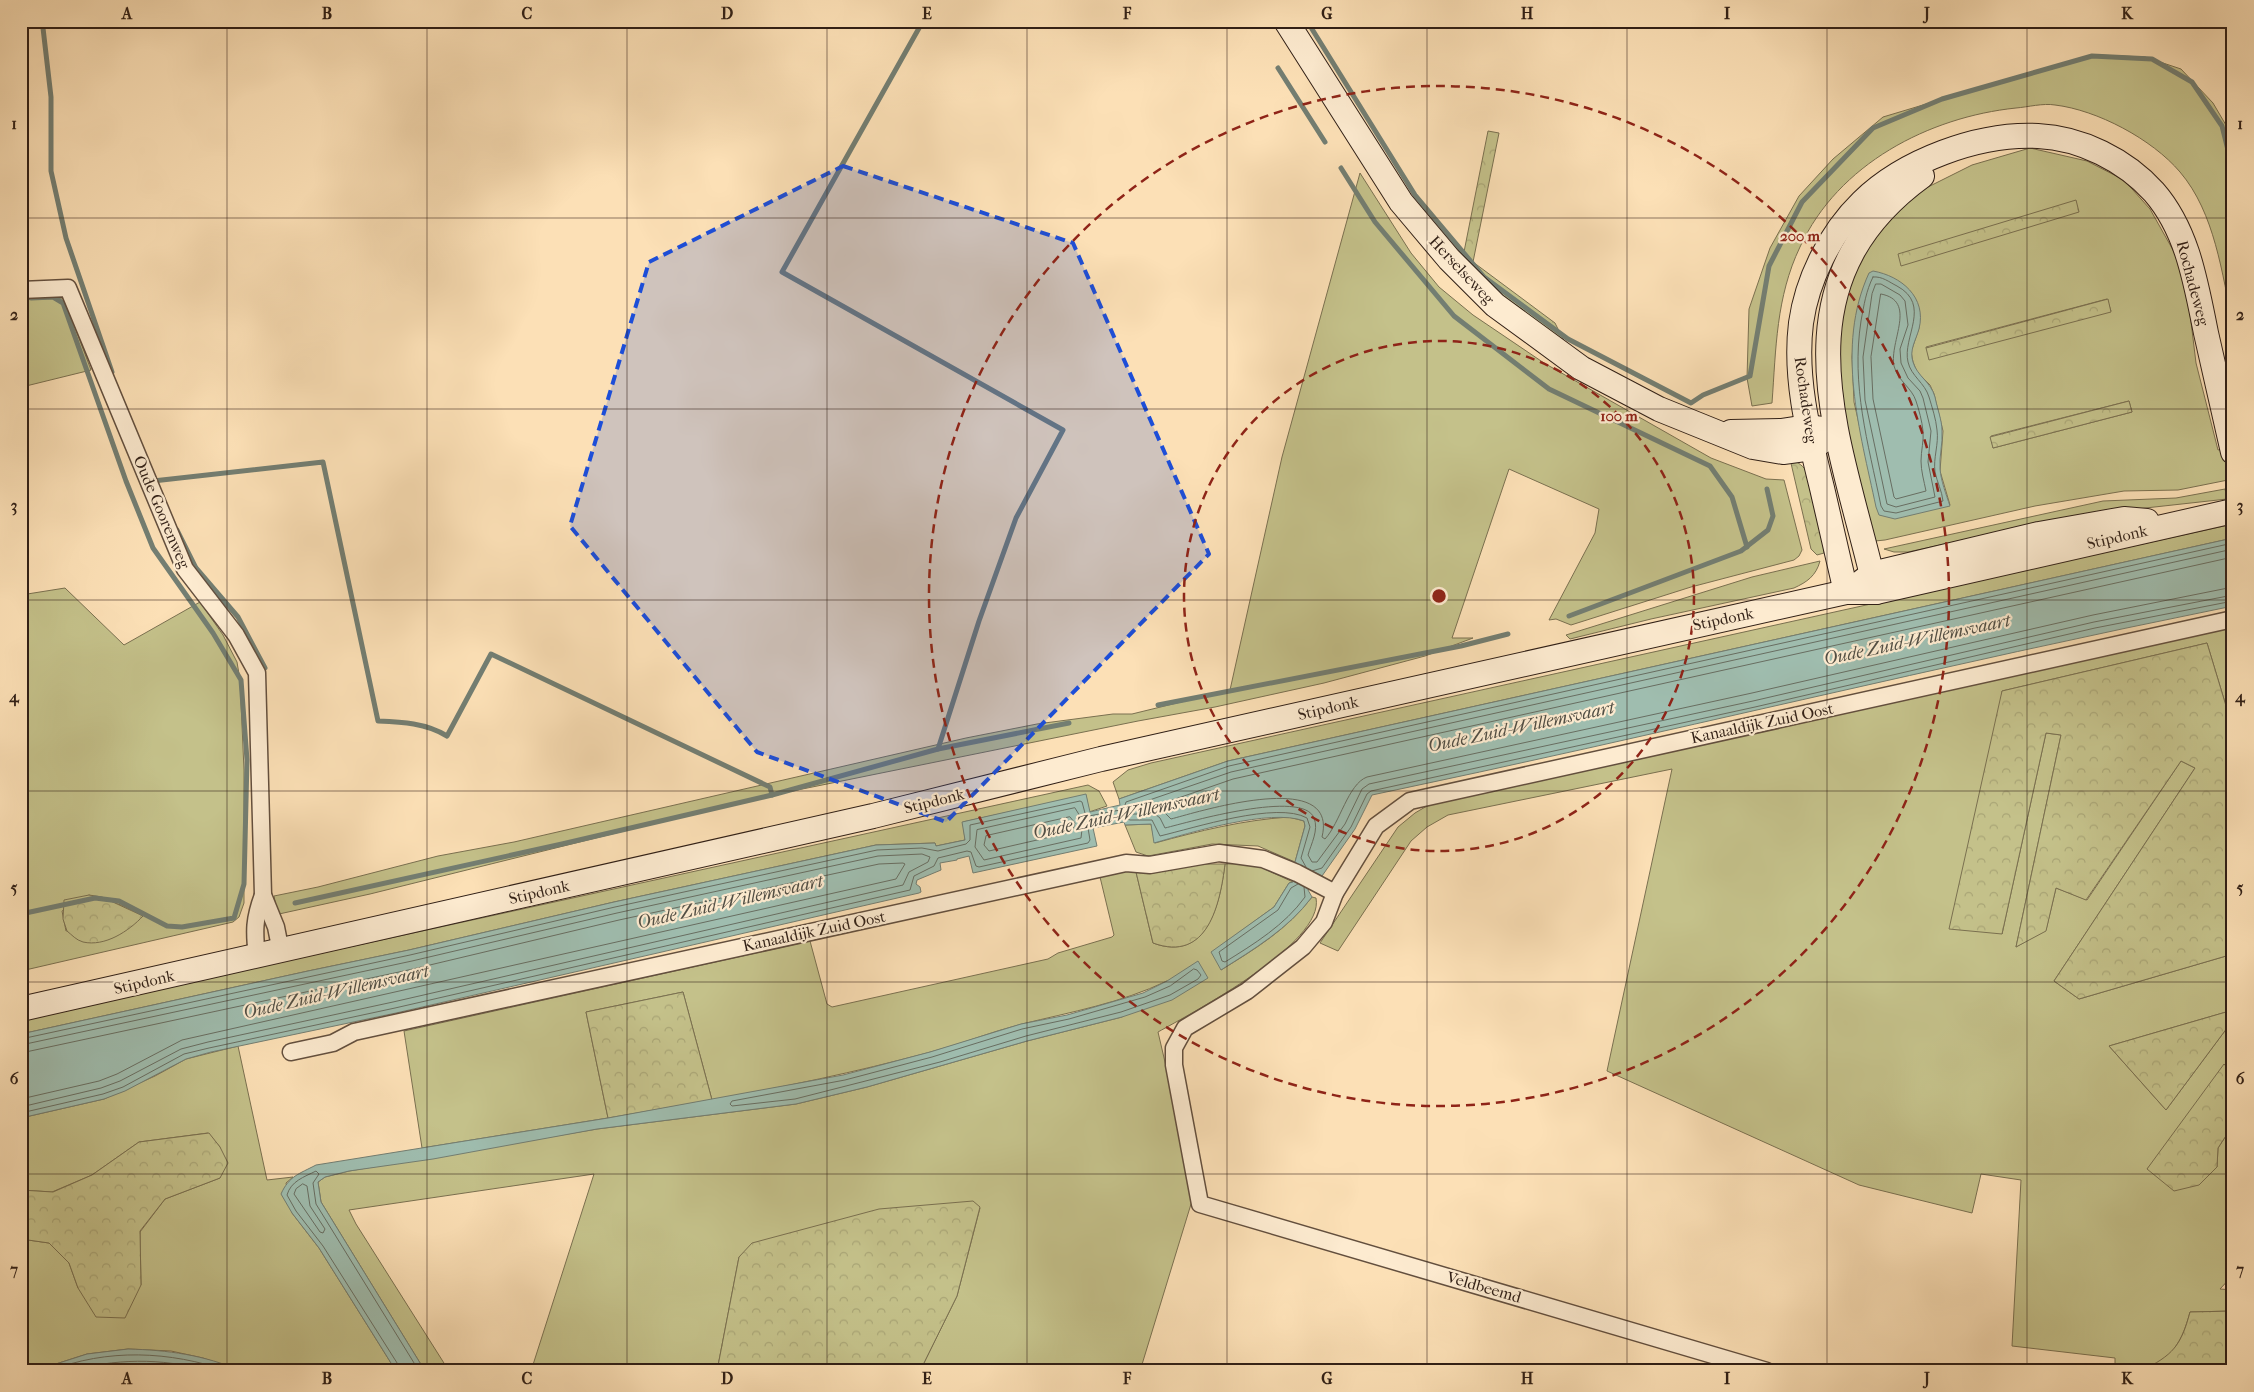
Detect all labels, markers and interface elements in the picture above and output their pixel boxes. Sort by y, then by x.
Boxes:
text: A [121,4,133,23]
text: B [322,4,332,23]
text: C [522,4,533,23]
text: D [721,4,733,23]
text: E [922,4,932,23]
text: F [1122,4,1132,23]
text: G [1321,4,1333,23]
text: H [1521,4,1534,23]
text: I [1724,4,1731,23]
text: J [1922,4,1930,24]
text: K [2121,4,2134,23]
text: 1 [11,114,17,133]
text: 1 [2237,114,2243,133]
text: 200 m [1780,227,1820,245]
street label: Herselseweg [1425,232,1499,309]
street label: Rochadeweg [2173,238,2214,328]
text: 2 [10,305,18,324]
text: 2 [2236,305,2244,324]
street label: Rochadeweg [1791,355,1822,445]
text: 100 m [1600,407,1638,425]
street label: Oude Goorenweg [130,453,195,572]
text: 3 [11,496,17,516]
text: 3 [2237,496,2243,516]
street label: Stipdonk [2085,521,2150,553]
centre of rings [1430,587,1448,605]
street label: Stipdonk [1691,603,1756,635]
water label: Oude Zuid-Willemsvaart [1822,610,2014,670]
text: 4 [8,687,20,707]
text: 4 [2234,687,2246,707]
street label: Stipdonk [1296,692,1361,724]
water label: Oude Zuid-Willemsvaart [1426,697,1618,757]
street label: Kanaaldijk Zuid Oost [1689,699,1836,747]
street label: Stipdonk [902,784,967,818]
water label: Oude Zuid-Willemsvaart [1031,784,1223,844]
water label: Oude Zuid-Willemsvaart [635,870,826,934]
street label: Stipdonk [507,876,572,908]
text: 5 [11,878,18,897]
text: 5 [2237,878,2244,897]
street label: Kanaaldijk Zuid Oost [741,907,888,955]
water label: Oude Zuid-Willemsvaart [241,960,432,1024]
street label: Stipdonk [112,966,177,998]
text: 6 [10,1069,19,1088]
text: 6 [2236,1069,2245,1088]
text: 7 [9,1260,18,1279]
text: 7 [2235,1260,2244,1279]
street label: Veldbeemd [1444,1267,1524,1307]
text: A [121,1369,133,1388]
text: B [322,1369,332,1388]
text: C [522,1369,533,1388]
text: D [721,1369,733,1388]
text: E [922,1369,932,1388]
text: F [1122,1369,1132,1388]
text: G [1321,1369,1333,1388]
text: H [1521,1369,1534,1388]
text: I [1724,1369,1731,1388]
text: J [1922,1369,1930,1389]
text: K [2121,1369,2134,1388]

